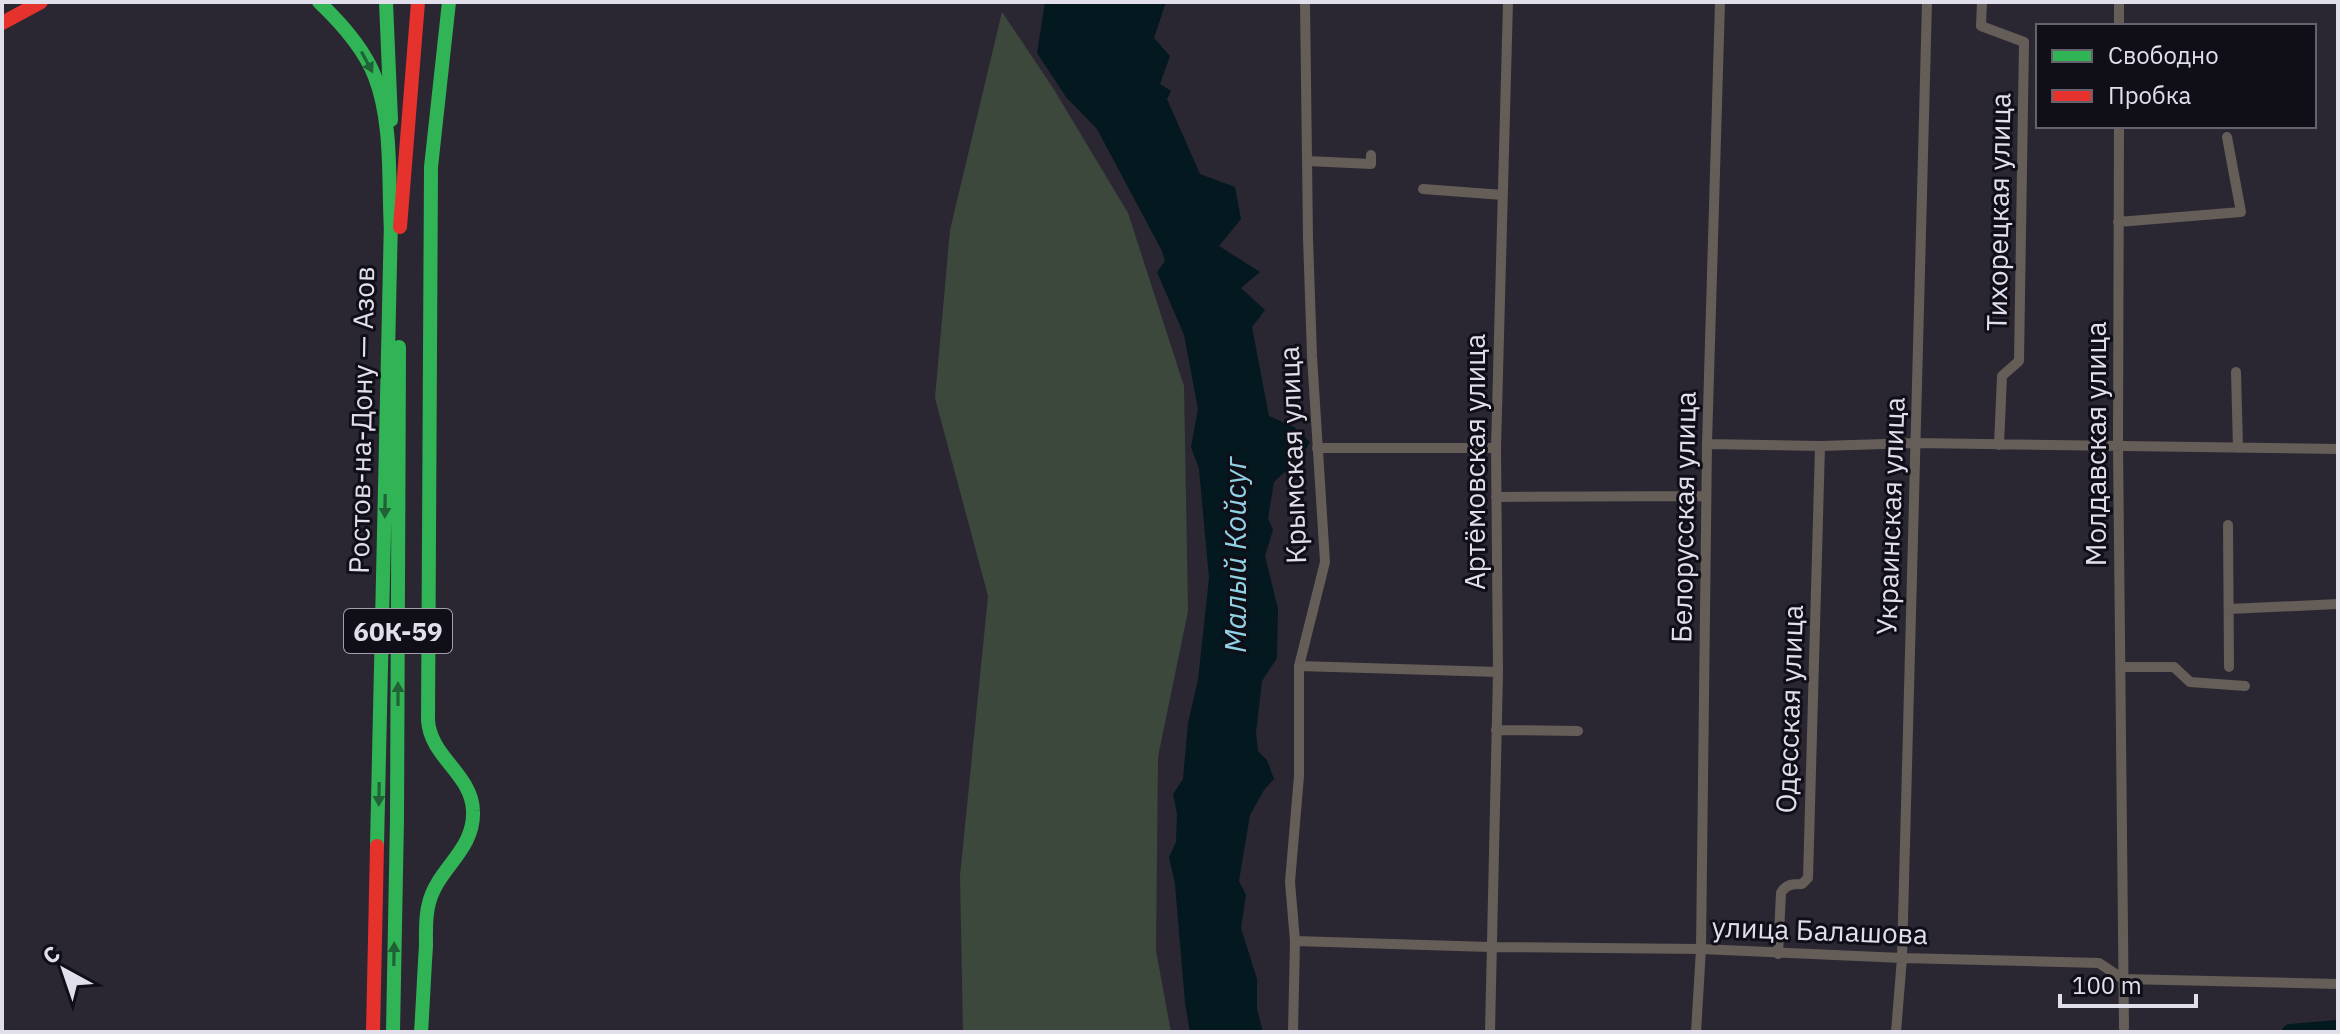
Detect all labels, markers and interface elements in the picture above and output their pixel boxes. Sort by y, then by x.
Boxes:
legend [2036,24,2316,128]
text: Свободно [2108,39,2219,71]
one-way arrow [361,51,374,74]
text: Пробка [2108,79,2192,111]
street label: Тихорецкая улица [1977,92,2019,332]
street label: Ростов-на-Дону — Азов [340,266,382,574]
street label: Молдавская улица [2077,322,2114,566]
street label: Артёмовская улица [1456,334,1493,590]
street label: Крымская улица [1270,345,1314,565]
street label: Белорусская улица [1662,391,1704,643]
street label: Украинская улица [1867,396,1913,636]
water label: Малый Койсуг [1215,456,1254,653]
one-way arrow [379,494,391,519]
street label: Одесская улица [1767,604,1811,814]
road number: 60К-59 [344,609,452,653]
one-way arrow [392,681,404,706]
one-way arrow [373,782,385,807]
street label: улица Балашова [1711,908,1929,952]
north arrow [24,930,104,1010]
text: С [36,939,66,970]
one-way arrow [388,941,401,966]
scale bar [2060,958,2196,1008]
text: 100 m [2072,969,2142,1001]

